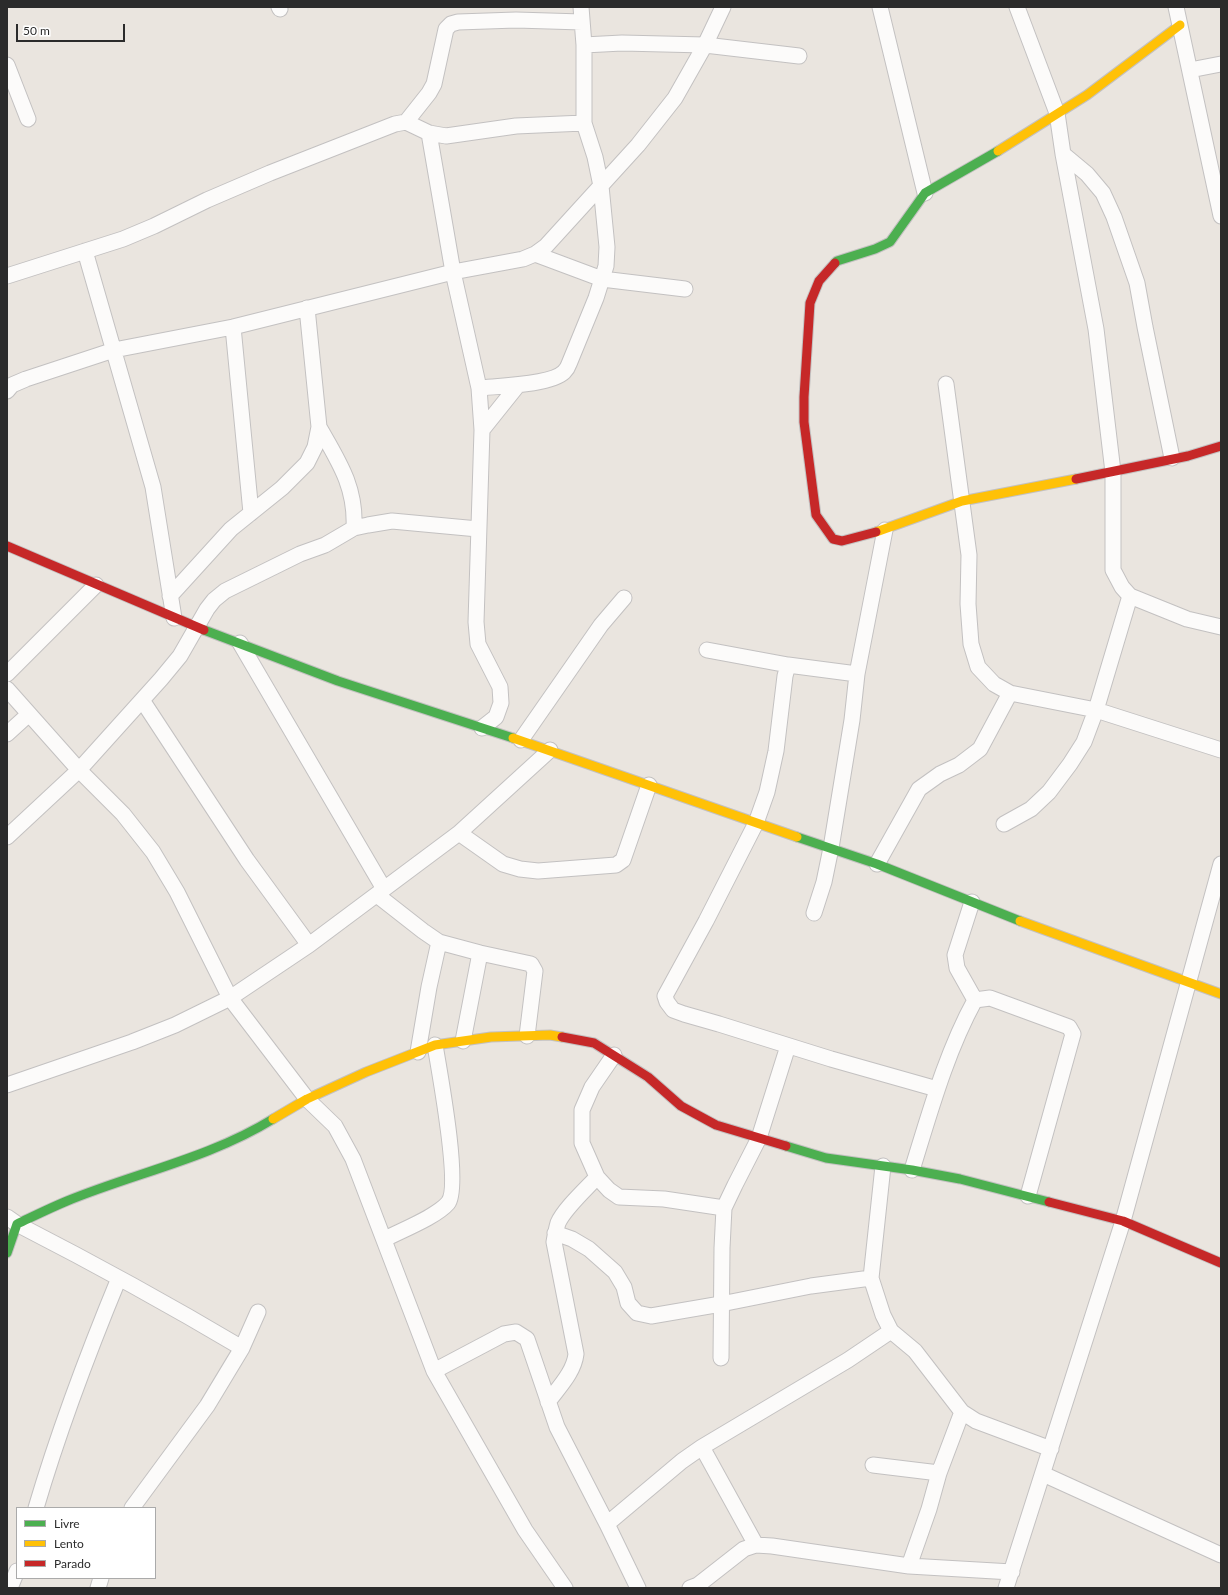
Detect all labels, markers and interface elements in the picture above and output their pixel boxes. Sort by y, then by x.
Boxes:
scale bar [18,16,127,42]
text: 50 m [23,23,50,38]
legend [16,1507,156,1579]
text: Livre [54,1516,80,1531]
text: Lento [54,1536,84,1551]
text: Parado [54,1556,91,1571]

